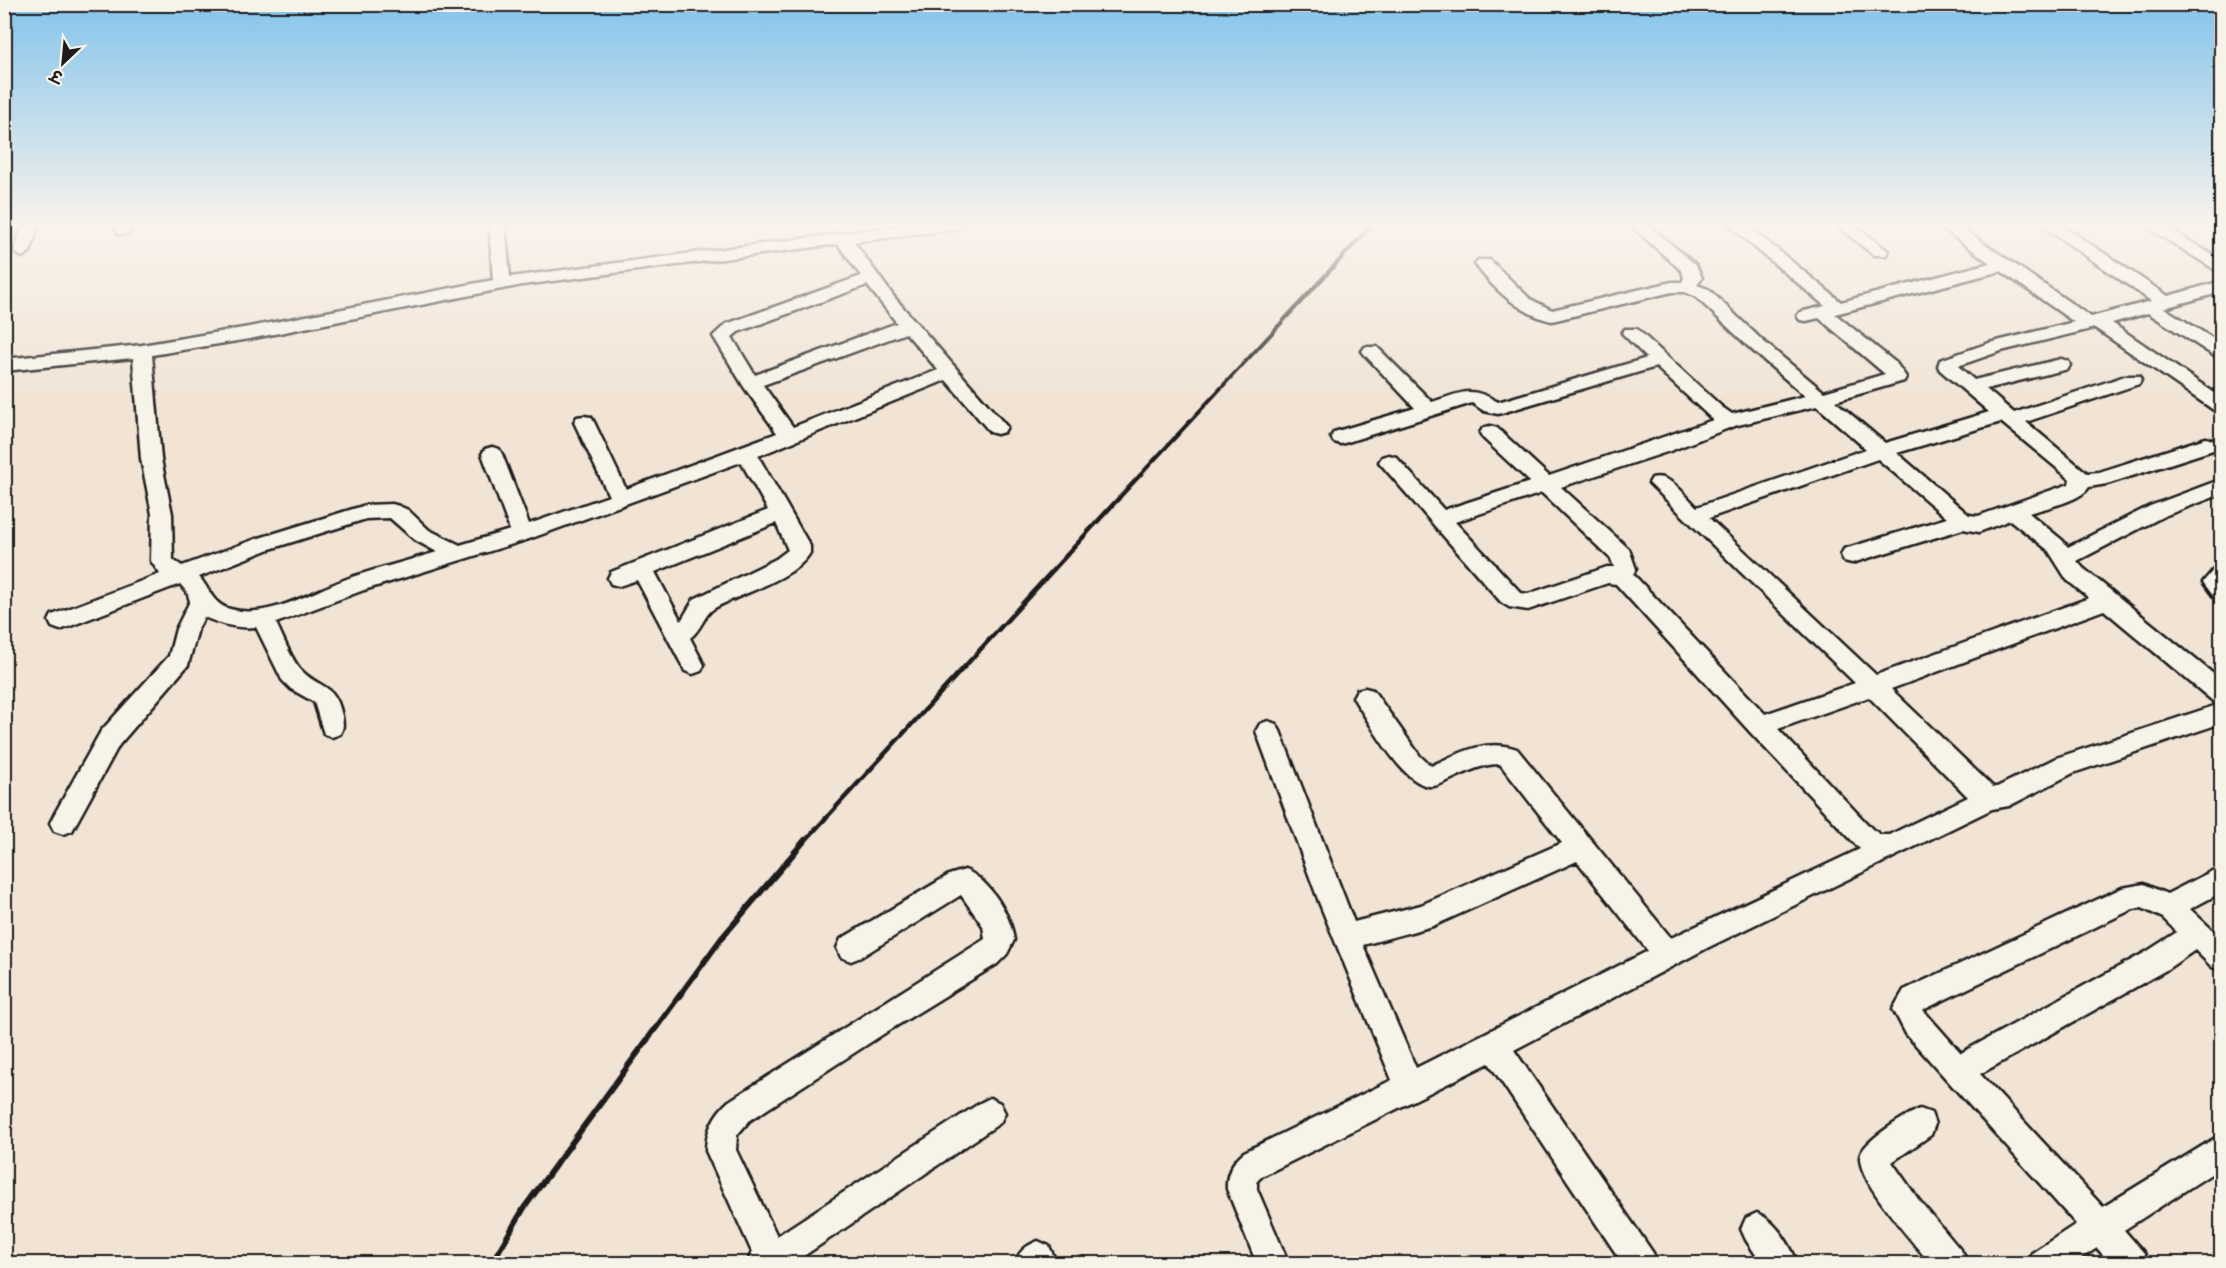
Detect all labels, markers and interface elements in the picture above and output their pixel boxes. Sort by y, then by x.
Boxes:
north arrow [33,33,93,93]
text: उ [46,64,68,88]

